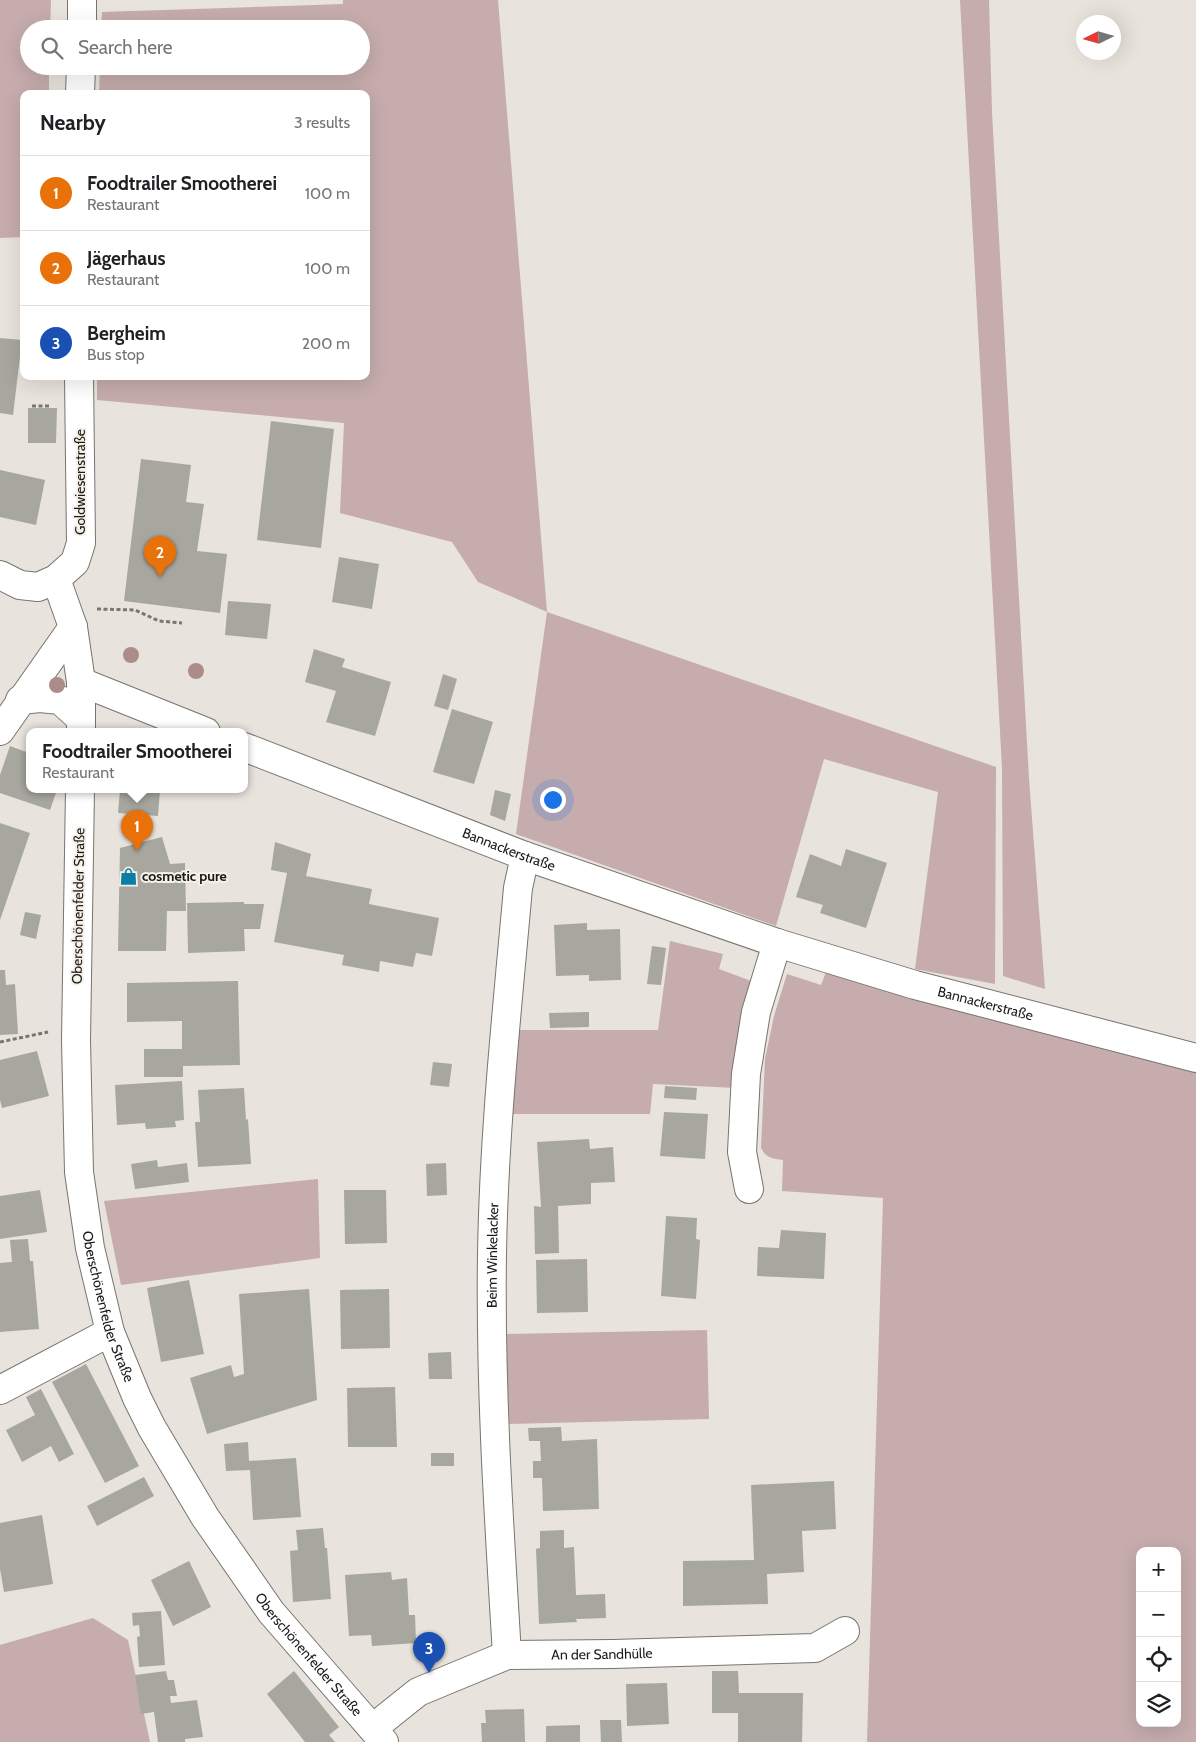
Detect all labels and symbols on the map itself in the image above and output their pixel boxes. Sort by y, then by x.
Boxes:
north arrow [1076,15,1121,60]
street label: Goldwiesenstraße [71,429,89,535]
pin: 2 [144,536,176,577]
your location [540,787,566,813]
pin: 1 [121,810,153,851]
street label: Bannackerstraße [460,824,558,875]
street label: Oberschönenfelder Straße [68,828,88,984]
shop icon: cosmetic pure [118,866,138,886]
place label: cosmetic pure [142,867,227,885]
street label: Bannackerstraße [936,982,1035,1024]
street label: Beim Winkelacker [483,1202,502,1308]
street label: Oberschönenfelder Straße [79,1230,138,1385]
street label: Oberschönenfelder Straße [251,1589,366,1720]
pin: 3 [413,1632,445,1673]
street label: An der Sandhülle [551,1644,653,1664]

